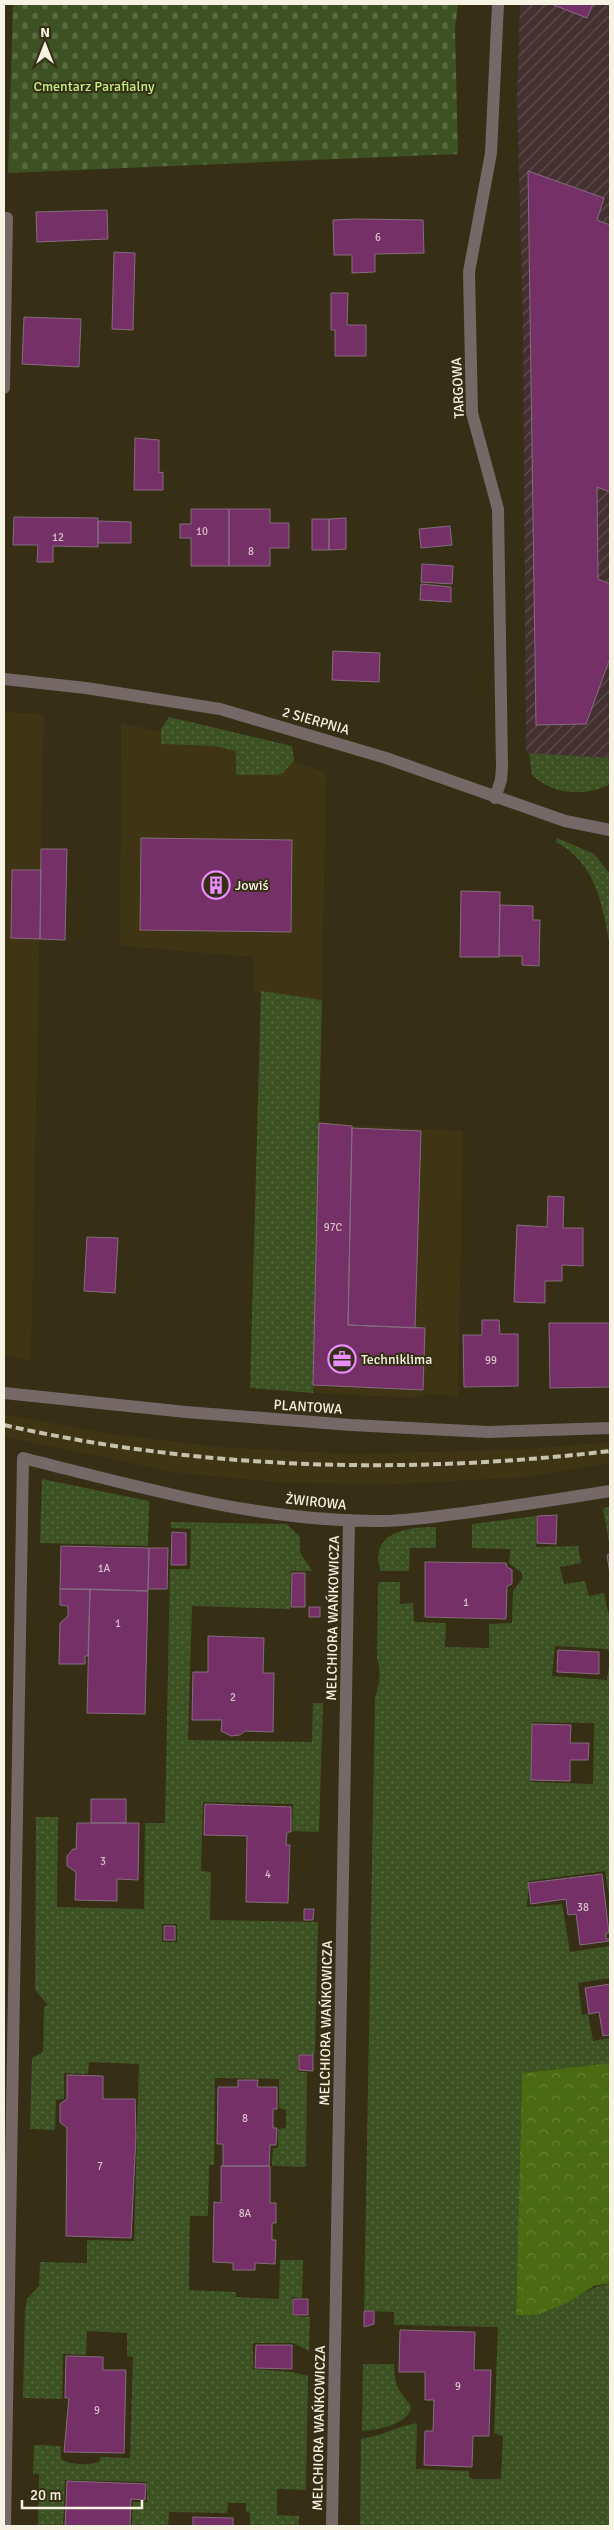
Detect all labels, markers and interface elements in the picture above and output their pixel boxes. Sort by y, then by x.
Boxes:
north arrow [20,20,70,70]
text: N [40,24,50,41]
park label: Cmentarz Parafialny [33,78,155,95]
house number: 6 [375,231,381,244]
street label: TARGOWA [448,357,468,419]
house number: 10 [196,525,208,538]
house number: 12 [52,531,64,544]
house number: 8 [248,545,254,558]
street label: 2 SIERPNIA [280,703,352,739]
building icon: Jowiś [201,870,231,900]
place label: Jowiś [235,877,269,894]
house number: 97C [324,1221,343,1234]
office icon: Techniklima [327,1344,357,1374]
place label: Techniklima [361,1351,432,1368]
house number: 99 [485,1354,497,1367]
street label: PLANTOWA [273,1396,343,1418]
street label: ŻWIROWA [285,1490,348,1514]
street label: MELCHIORA WAŃKOWICZA [323,1535,343,1701]
house number: 1A [98,1562,111,1575]
house number: 1 [463,1596,469,1609]
house number: 1 [115,1617,121,1630]
house number: 2 [230,1691,236,1704]
house number: 3 [100,1855,106,1868]
house number: 4 [265,1868,271,1881]
house number: 38 [577,1901,589,1914]
street label: MELCHIORA WAŃKOWICZA [316,1940,336,2106]
house number: 8 [242,2112,248,2125]
house number: 7 [97,2160,103,2173]
house number: 8A [239,2207,252,2220]
street label: MELCHIORA WAŃKOWICZA [309,2345,329,2511]
house number: 9 [455,2380,461,2393]
house number: 9 [94,2404,100,2417]
scale bar [22,2478,142,2510]
text: 20 m [30,2486,61,2504]

